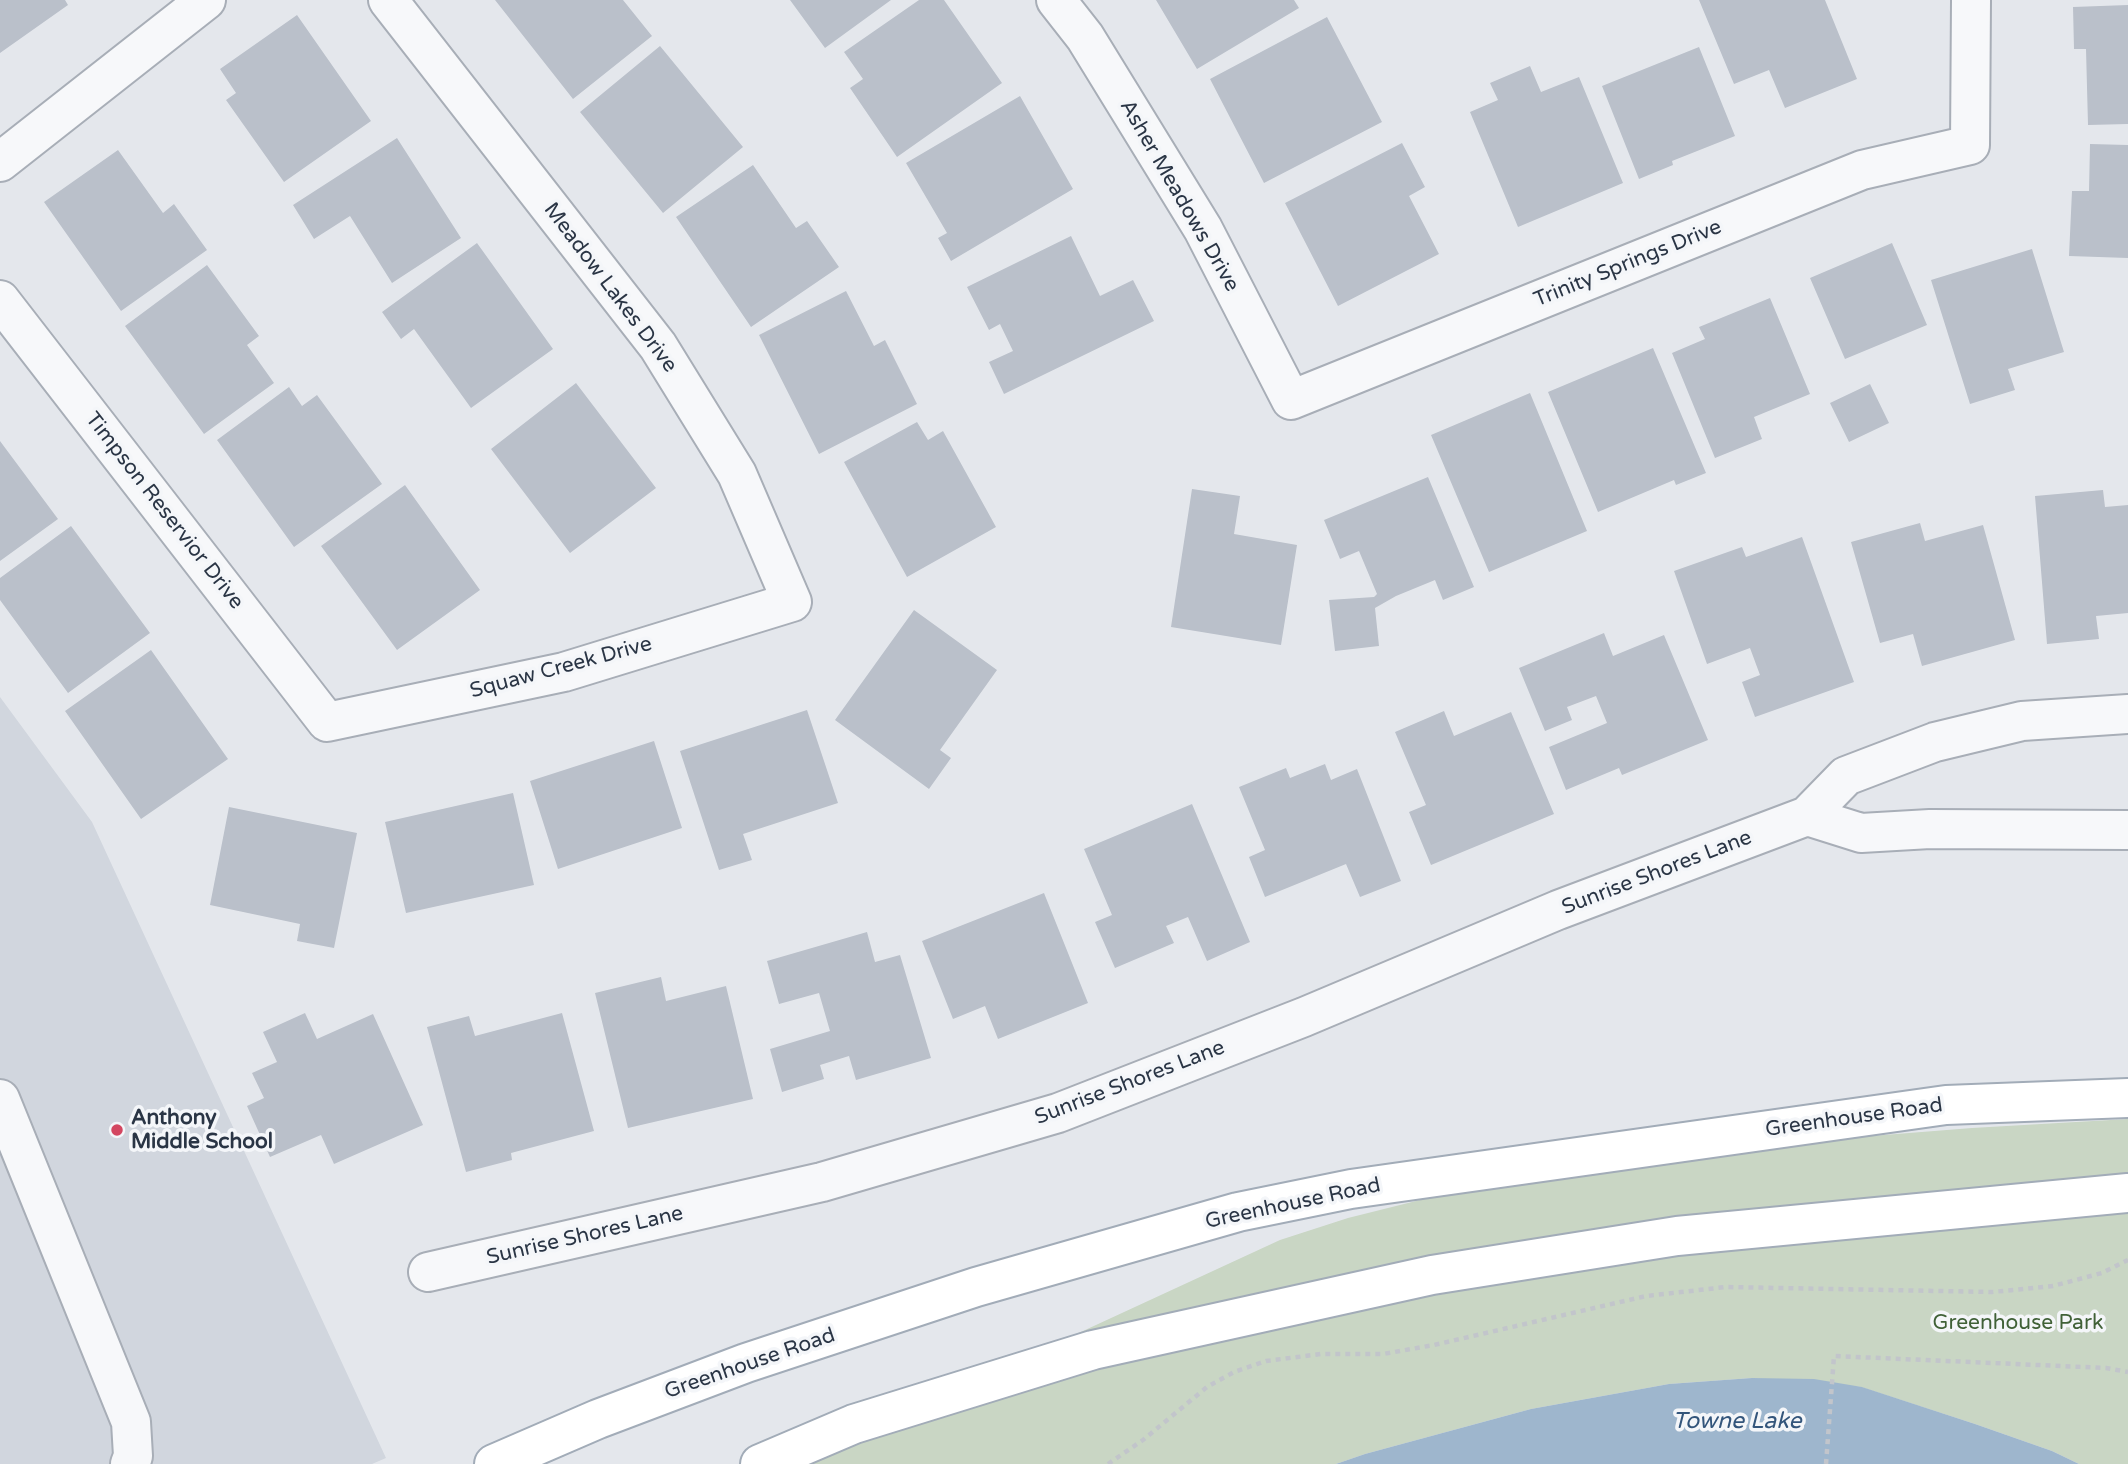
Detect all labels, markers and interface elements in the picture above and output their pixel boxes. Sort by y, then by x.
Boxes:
street label: Asher Meadows Drive [1114,96,1244,296]
street label: Meadow Lakes Drive [538,198,682,378]
street label: Trinity Springs Drive [1531,215,1725,313]
street label: Timpson Reservior Drive [79,408,249,614]
street label: Squaw Creek Drive [467,632,655,704]
street label: Sunrise Shores Lane [1559,825,1755,921]
street label: Sunrise Shores Lane [1032,1035,1228,1131]
street label: Greenhouse Road [1764,1093,1944,1143]
place label: Anthony Middle School [131,1105,273,1155]
marker: Anthony Middle School [109,1122,125,1138]
street label: Greenhouse Road [1203,1173,1383,1235]
street label: Sunrise Shores Lane [484,1201,686,1271]
park label: Greenhouse Park [1933,1310,2103,1336]
street label: Greenhouse Road [661,1323,839,1405]
water label: Towne Lake [1672,1408,1802,1436]

